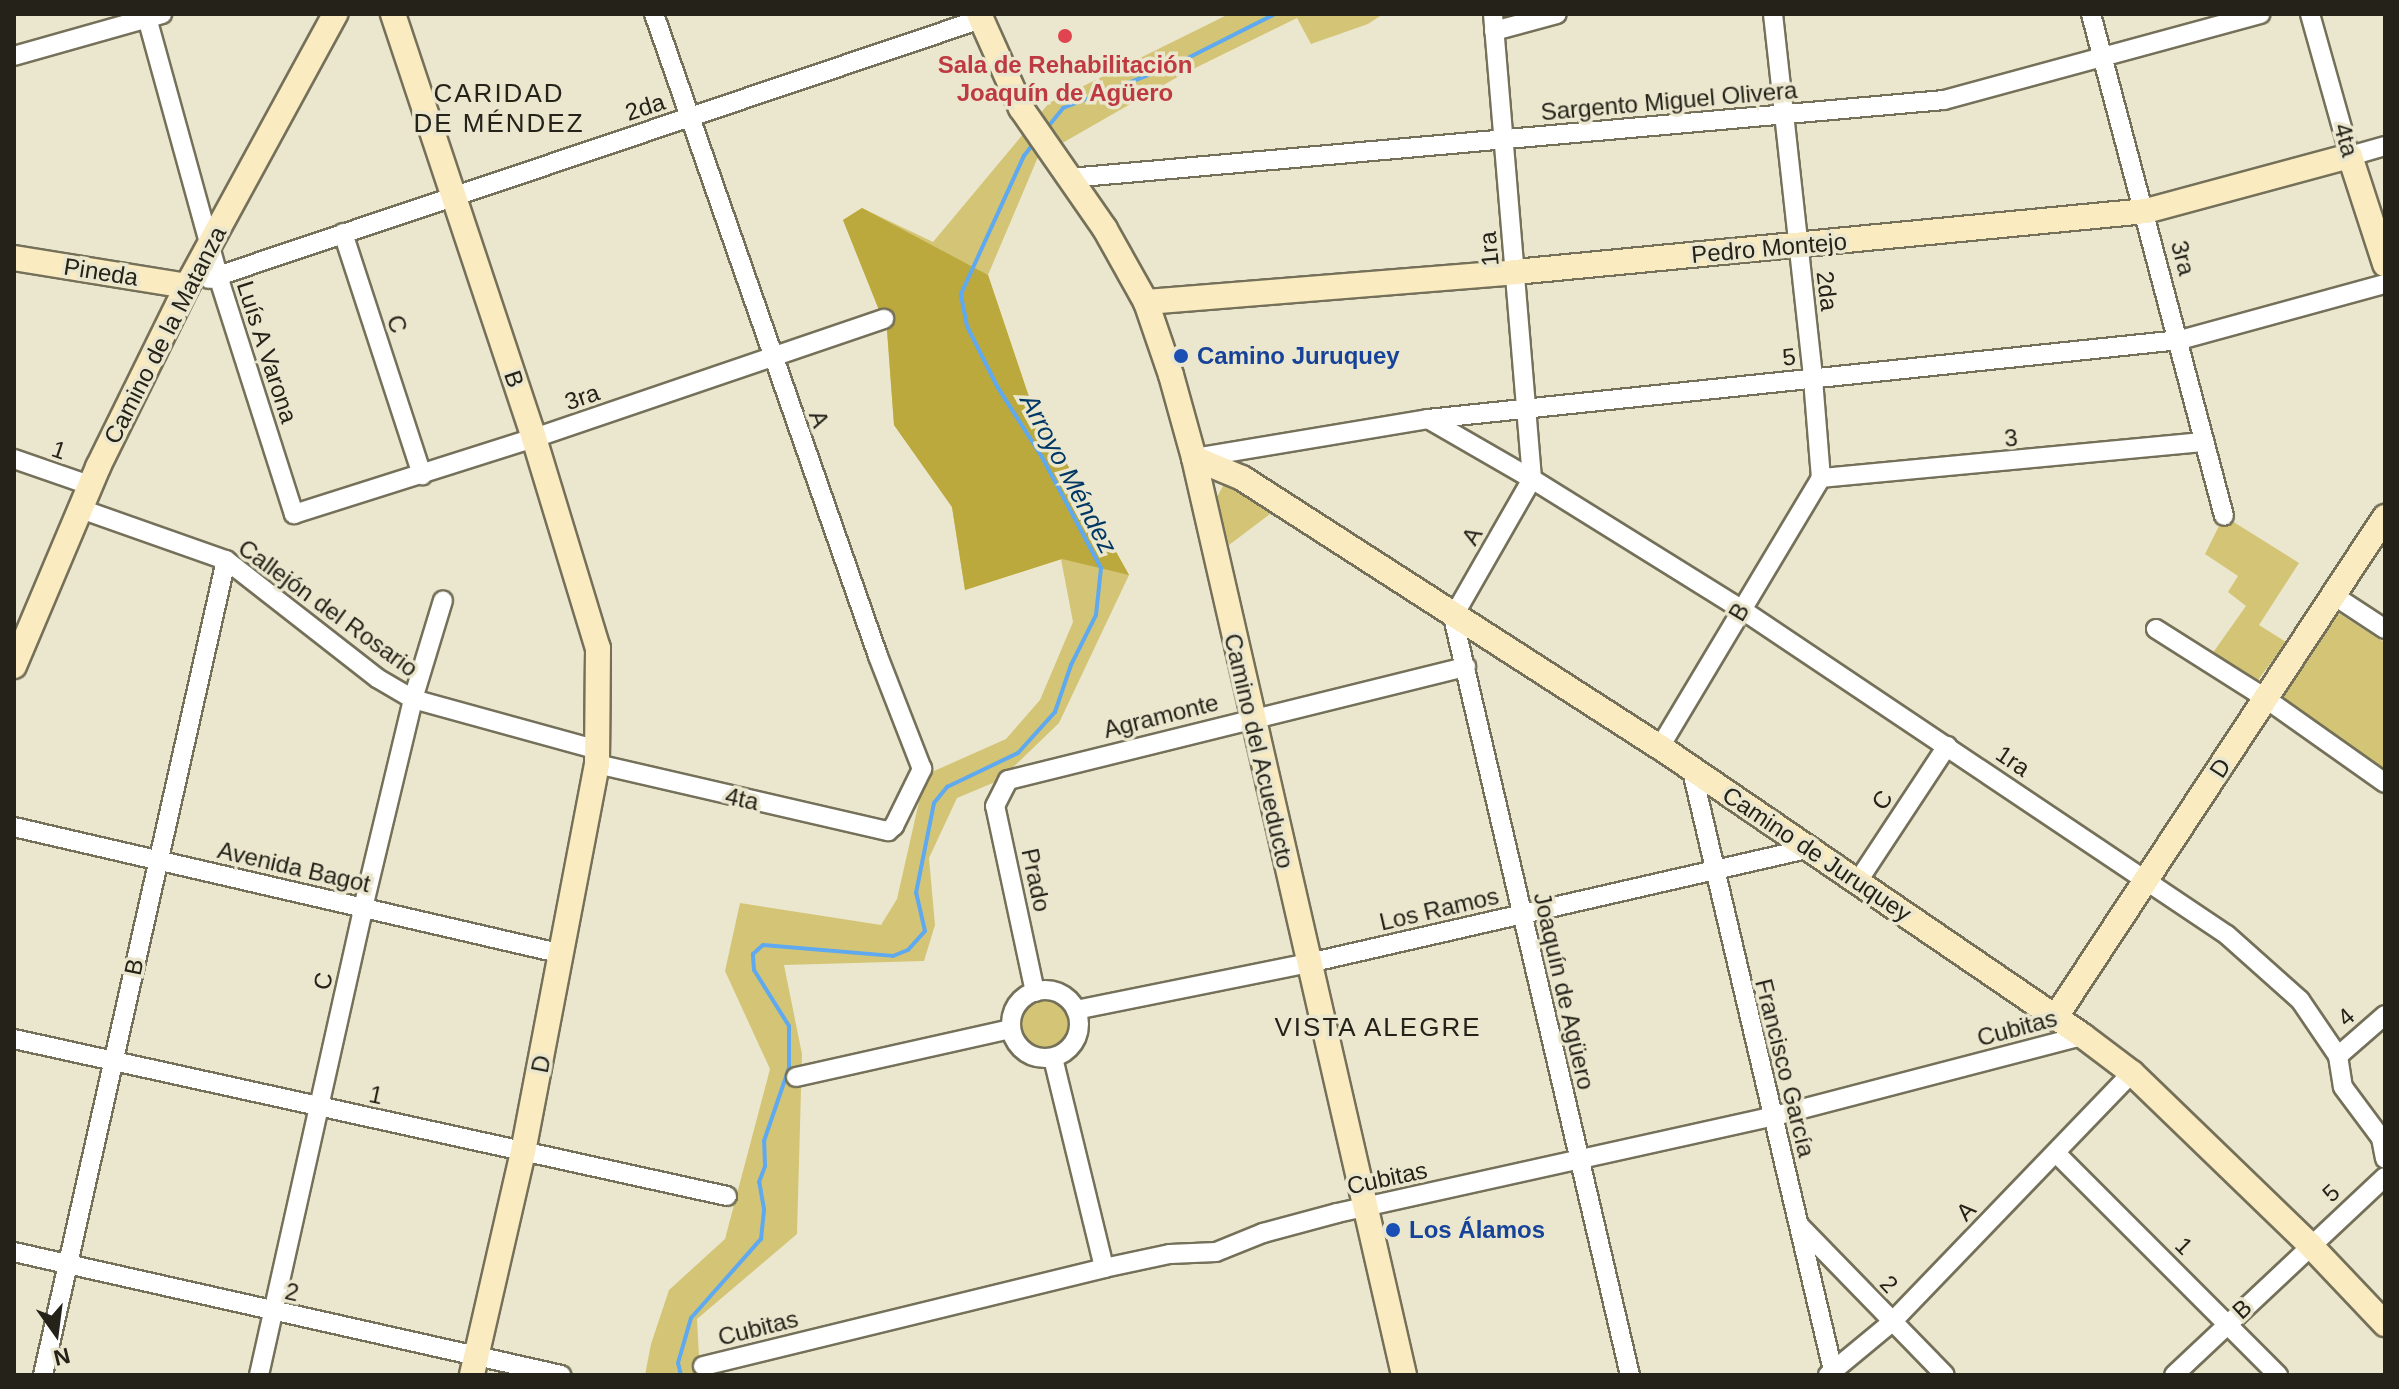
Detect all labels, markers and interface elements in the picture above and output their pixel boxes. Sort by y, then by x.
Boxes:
marker: Sala de Rehabilitación Joaquín de Agüero [1054,25,1076,47]
place label: Sala de Rehabilitación Joaquín de Agüero [938,51,1192,107]
street label: Sargento Miguel Olivera [1540,75,1798,127]
district label: CARIDAD DE MÉNDEZ [413,78,585,140]
street label: 2da [622,87,668,127]
street label: 4ta [2328,120,2364,160]
street label: Camino de la Matanza [98,221,232,449]
street label: Pedro Montejo [1690,227,1848,269]
street label: 1ra [1473,230,1505,268]
street label: 3ra [2165,238,2201,278]
street label: Pineda [62,252,140,292]
street label: 2da [1810,269,1844,313]
street label: Luís A Varona [230,276,304,428]
street label: C [381,311,413,337]
place label: Camino Juruquey [1197,342,1400,370]
street label: 5 [1781,342,1797,372]
marker: Camino Juruquey [1172,347,1190,365]
street label: B [498,367,530,391]
street label: 3ra [561,378,603,416]
water label: Arroyo Méndez [1013,389,1123,559]
street label: A [803,407,835,431]
street label: 3 [2003,423,2019,453]
street label: 1 [48,434,70,466]
street label: A [1456,522,1488,550]
street label: Callejón del Rosario [233,533,423,683]
street label: B [1723,598,1755,626]
street label: Camino del Acueducto [1218,630,1300,872]
street label: Agramonte [1101,688,1221,744]
street label: 1ra [1991,739,2035,783]
street label: D [2203,753,2237,783]
street label: Camino de Juruquey [1717,780,1917,928]
street label: 4ta [723,781,761,817]
street label: C [1865,785,1899,815]
street label: Avenida Bagot [215,835,373,899]
street label: Prado [1015,846,1057,914]
street label: Los Ramos [1377,881,1501,937]
street label: Joaquín de Agüero [1527,889,1601,1093]
street label: B [118,956,150,978]
street label: C [307,970,339,992]
street label: Francisco García [1749,976,1821,1160]
street label: 4 [2332,1002,2360,1032]
street label: Cubitas [1974,1004,2060,1052]
district label: VISTA ALEGRE [1273,1012,1483,1044]
street label: D [525,1053,557,1075]
street label: 1 [366,1080,386,1110]
street label: Cubitas [1344,1155,1430,1201]
street label: 5 [2316,1178,2346,1208]
street label: A [1950,1195,1982,1227]
place label: Los Álamos [1409,1216,1545,1244]
marker: Los Álamos [1384,1221,1402,1239]
street label: 1 [2169,1231,2199,1261]
street label: 2 [1874,1269,1904,1299]
street label: 2 [282,1277,302,1307]
north arrow [16,1293,96,1373]
street label: B [2226,1293,2258,1325]
street label: Cubitas [715,1304,801,1352]
text: N [51,1343,73,1371]

